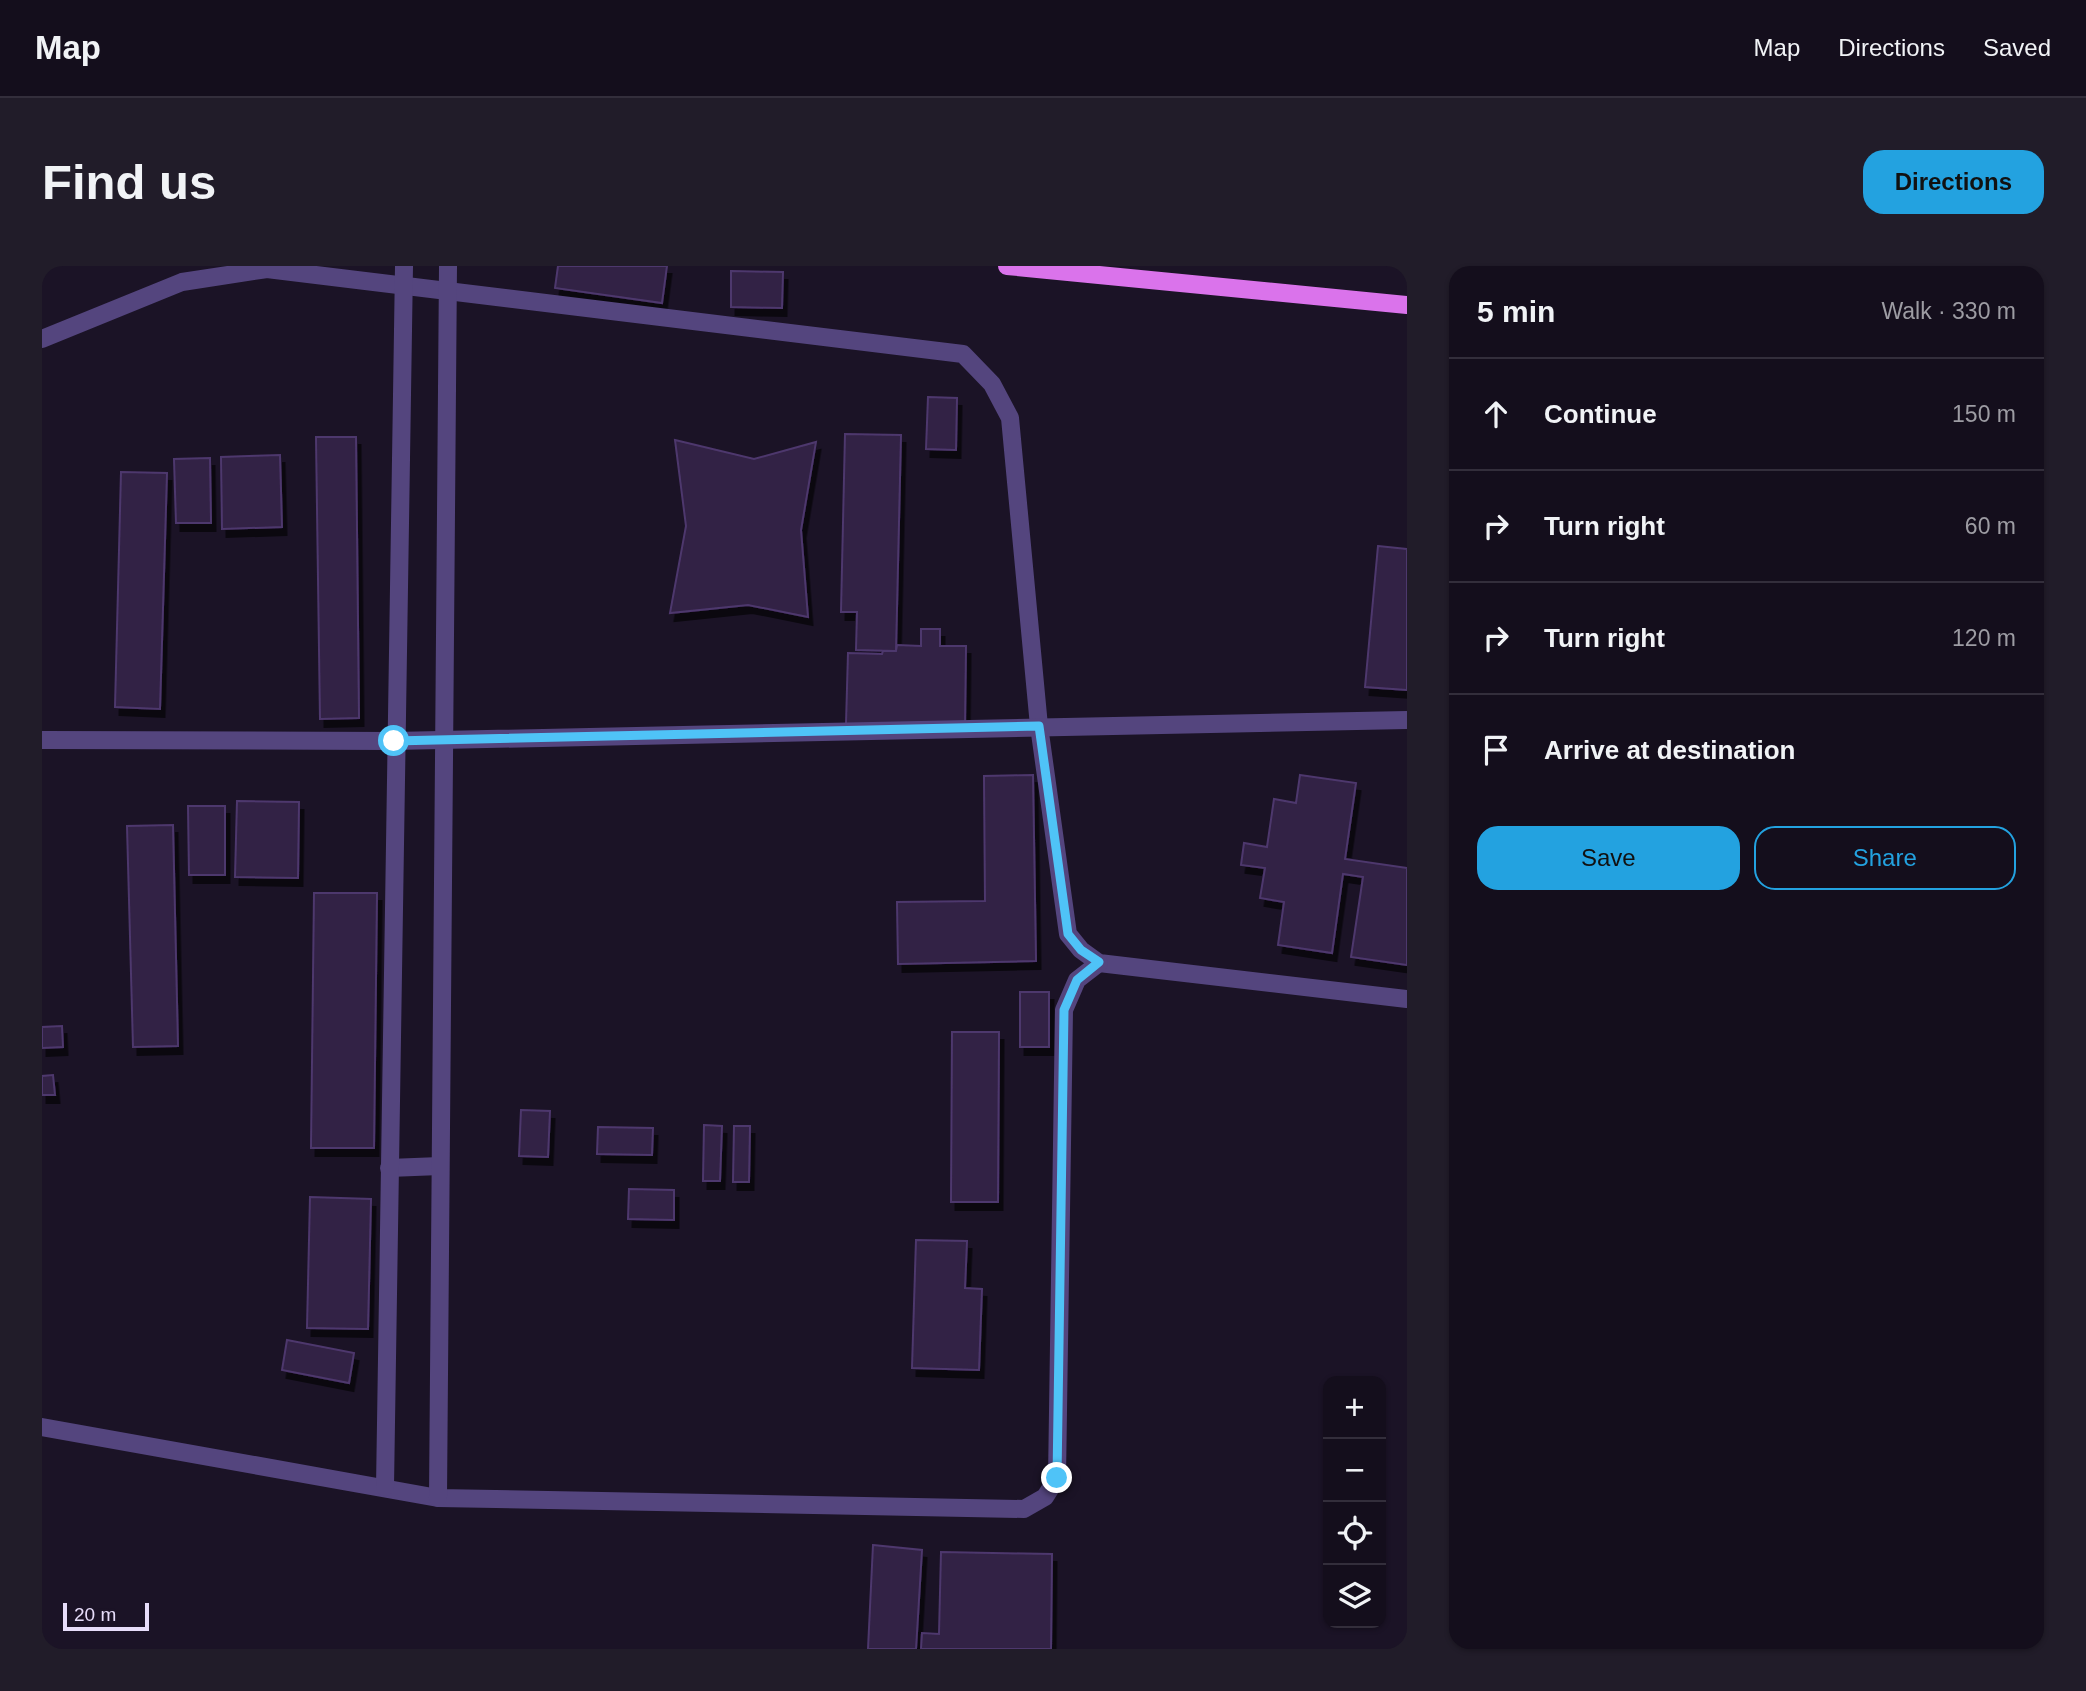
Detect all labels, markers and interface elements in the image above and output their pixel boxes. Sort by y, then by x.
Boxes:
text: Map [35,29,101,66]
text: Map [1754,34,1800,61]
text: Directions [1838,34,1945,61]
text: Saved [1983,34,2051,61]
button: Directions [1863,150,2044,214]
text: Find us [42,155,216,209]
text: 5 min [1477,295,1555,328]
text: Walk · 330 m [1881,298,2016,324]
icon: ahead [1477,395,1515,433]
text: Continue [1544,399,1657,429]
text: 150 m [1952,401,2016,427]
icon: right [1477,507,1515,545]
text: Turn right [1544,511,1665,541]
text: 60 m [1965,513,2016,539]
icon: right [1477,619,1515,657]
text: Turn right [1544,623,1665,653]
text: 120 m [1952,625,2016,651]
route start [378,725,409,756]
icon: arrive [1477,731,1515,769]
text: Arrive at destination [1544,735,1795,765]
button: Save [1477,826,1740,890]
button: Share [1754,826,2016,890]
map controls [1323,1376,1386,1628]
button: + [1323,1376,1386,1439]
button: − [1323,1439,1386,1502]
route end [1041,1462,1072,1493]
button: locate [1323,1502,1386,1565]
button: layers [1323,1565,1386,1628]
scale bar [63,1600,149,1632]
text: 20 m [74,1604,116,1625]

